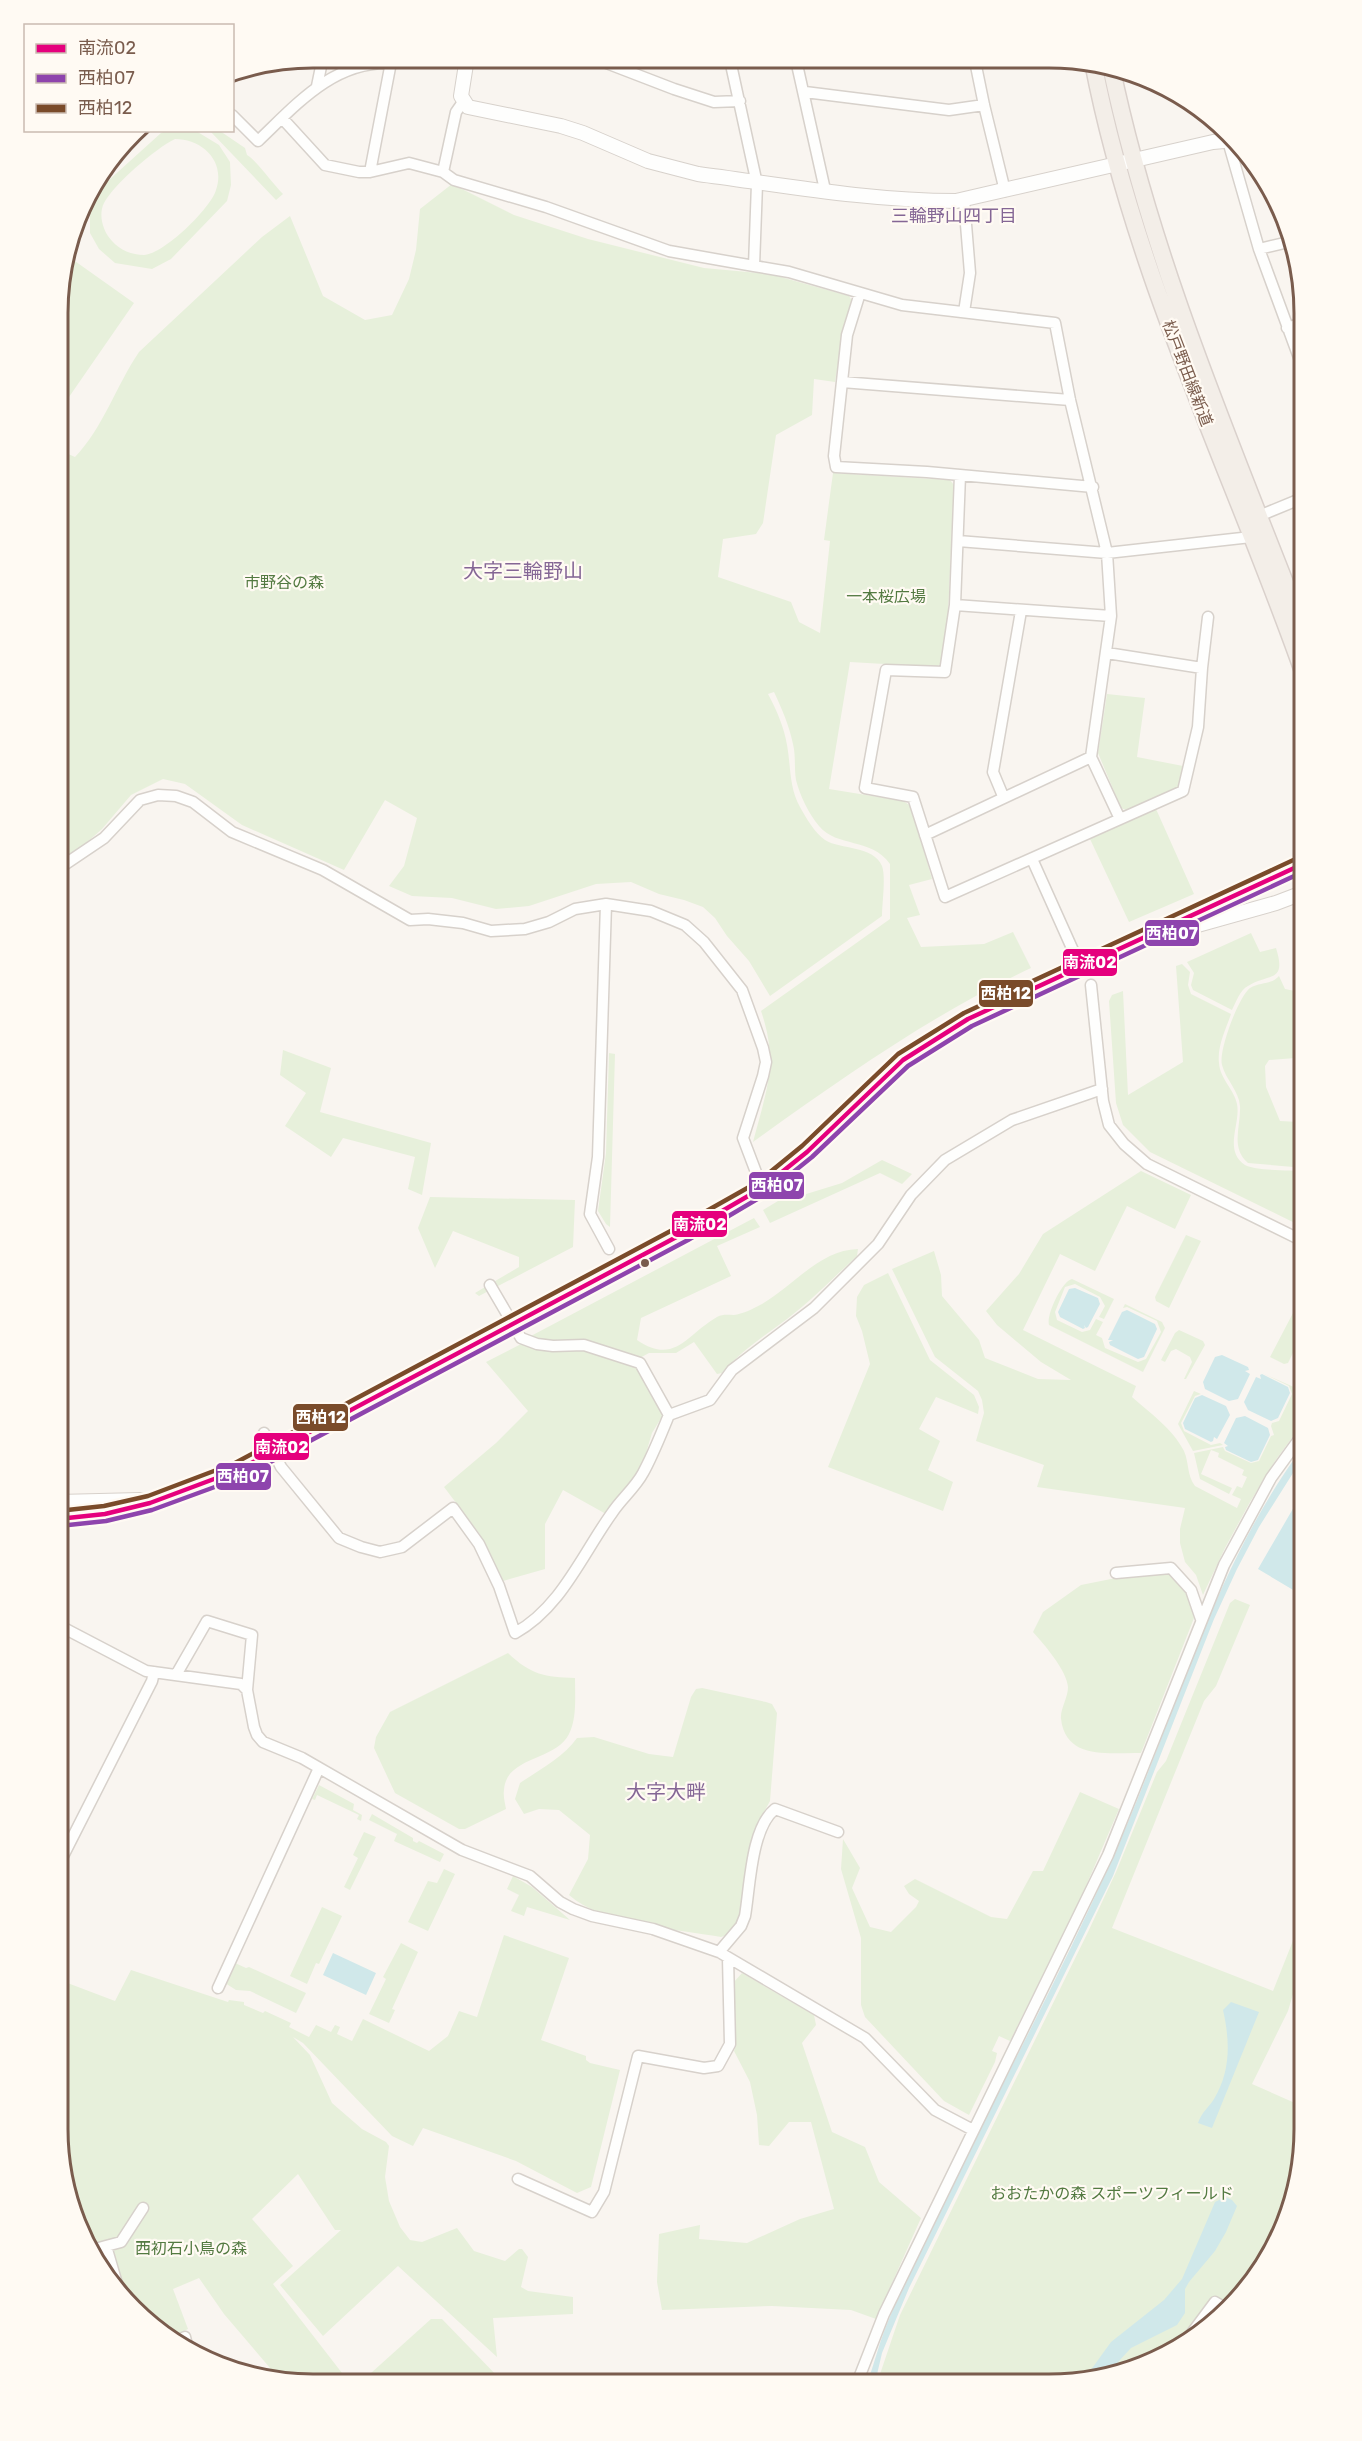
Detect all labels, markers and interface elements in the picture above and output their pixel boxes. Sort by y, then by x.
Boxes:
legend [24,24,234,132]
text: 南流02 [78,37,136,59]
text: 西柏07 [78,67,135,89]
text: 西柏12 [78,97,132,119]
district label: 三輪野山四丁目 [891,205,1017,227]
street label: 松戸野田線新道 [1159,317,1216,429]
district label: 大字三輪野山 [463,559,583,583]
park label: 市野谷の森 [244,573,324,592]
park label: 一本桜広場 [846,587,926,606]
line badge: 西柏07 [1144,919,1200,947]
text: 西柏07 [1146,924,1198,943]
line badge: 南流02 [1062,948,1118,977]
text: 南流02 [1063,953,1117,972]
line badge: 西柏12 [978,979,1034,1008]
text: 西柏12 [981,984,1031,1003]
line badge: 西柏07 [748,1171,805,1200]
text: 西柏07 [751,1176,803,1195]
line badge: 南流02 [671,1210,728,1238]
text: 南流02 [673,1215,727,1234]
unlabelled marker [639,1257,651,1269]
line badge: 西柏12 [292,1403,349,1432]
text: 西柏12 [296,1408,346,1427]
line badge: 南流02 [253,1432,310,1461]
text: 南流02 [255,1438,309,1457]
line badge: 西柏07 [215,1462,272,1491]
text: 西柏07 [217,1467,269,1486]
district label: 大字大畔 [626,1780,706,1804]
park label: おおたかの森 スポーツフィールド [990,2184,1234,2203]
park label: 西初石小鳥の森 [135,2239,247,2258]

